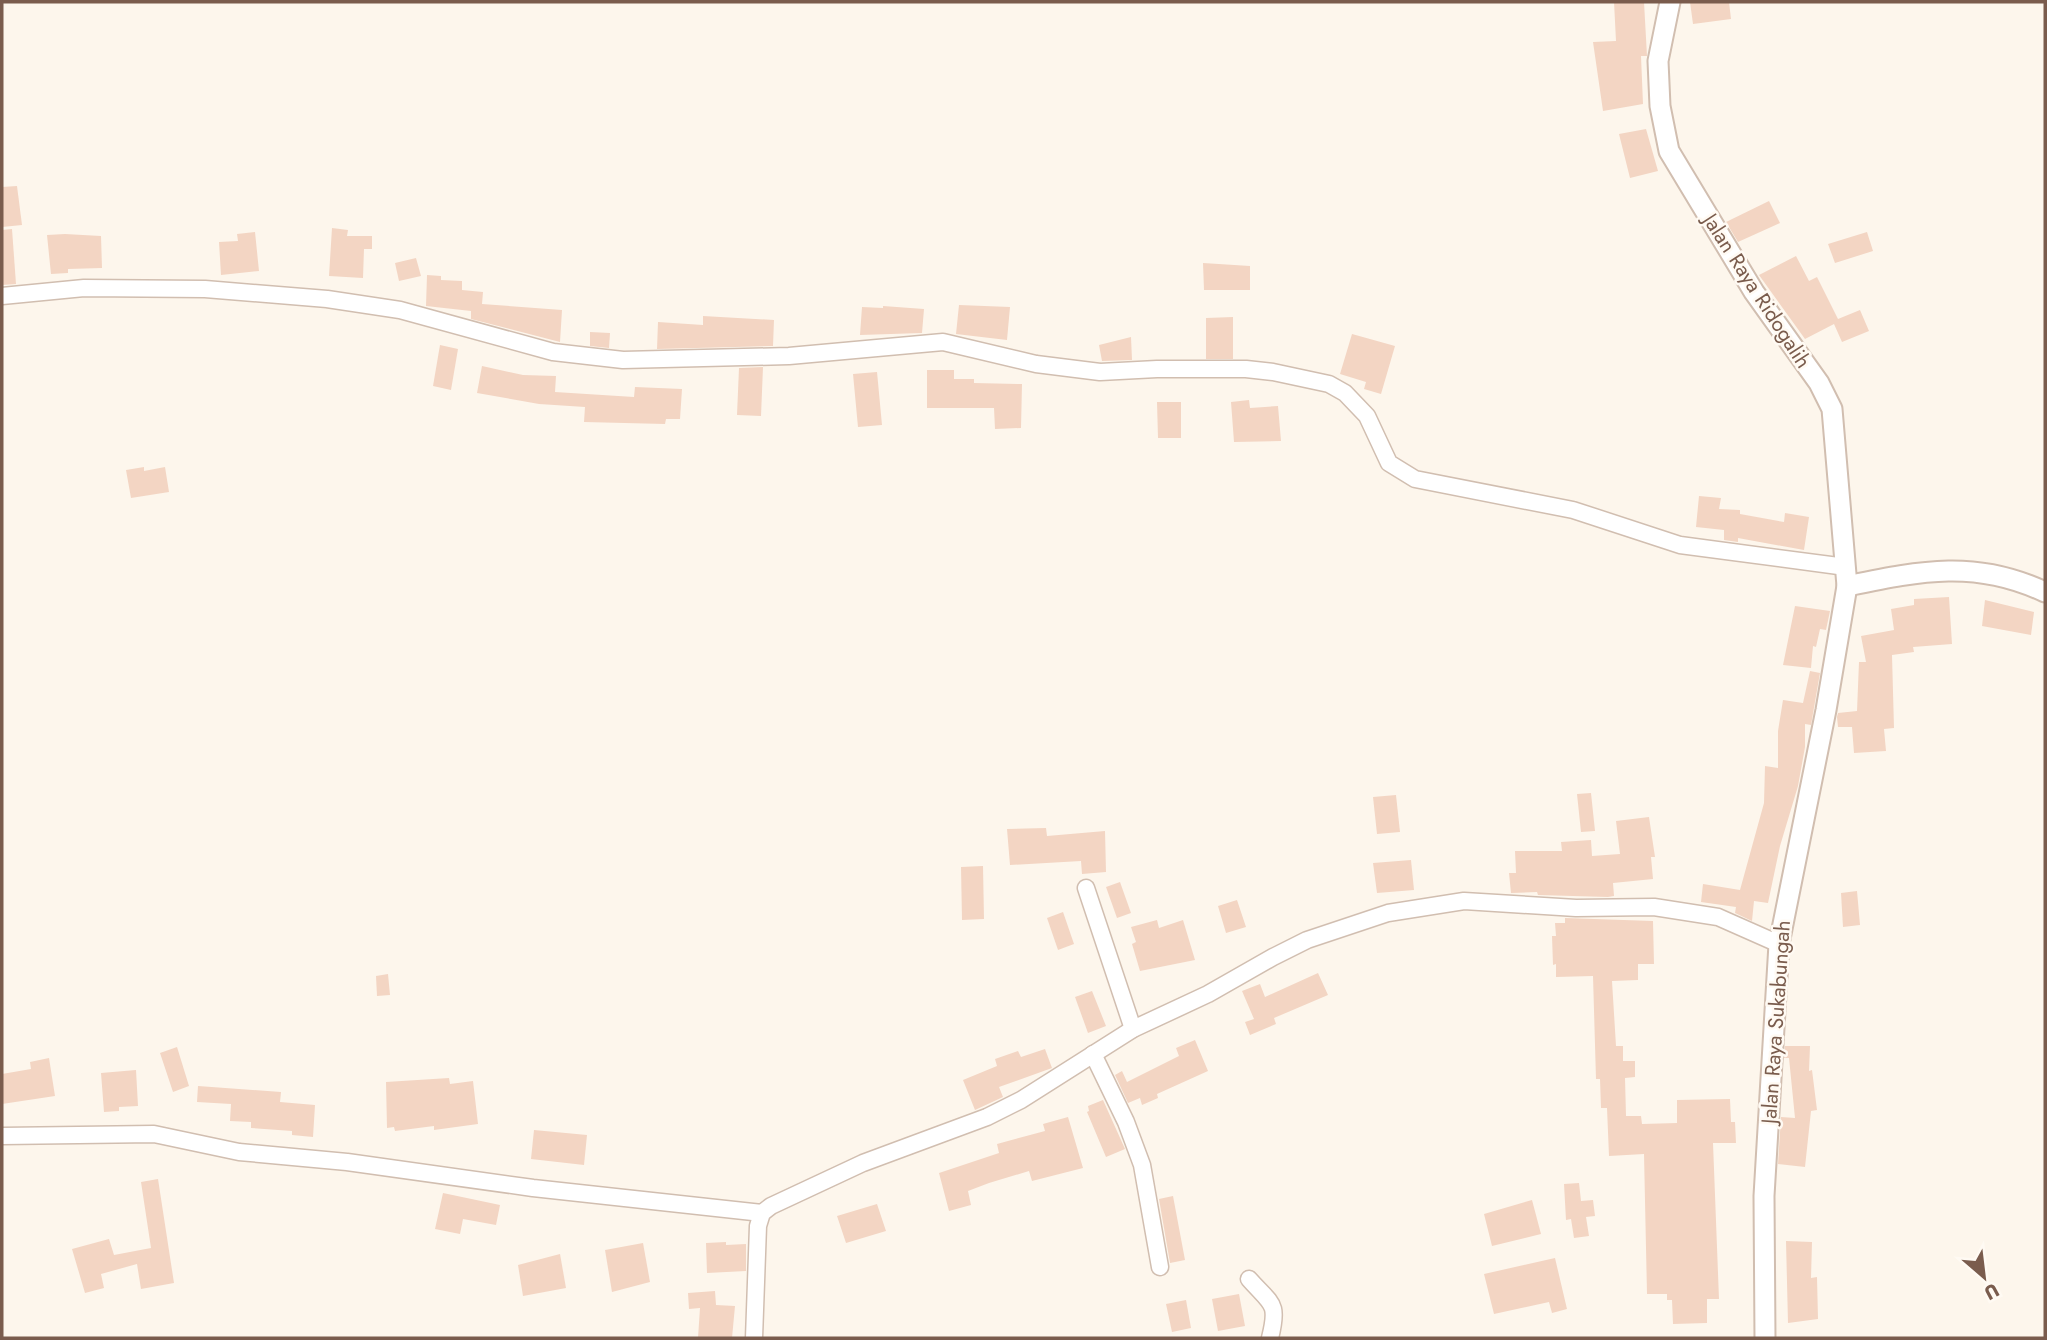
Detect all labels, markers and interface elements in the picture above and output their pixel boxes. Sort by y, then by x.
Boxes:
street label: Jalan Raya Ridogalih [1694,205,1818,374]
street label: Jalan Raya Sukabungah [1754,919,1798,1128]
north arrow [1949,1242,2019,1312]
text: U [1980,1277,2004,1307]

